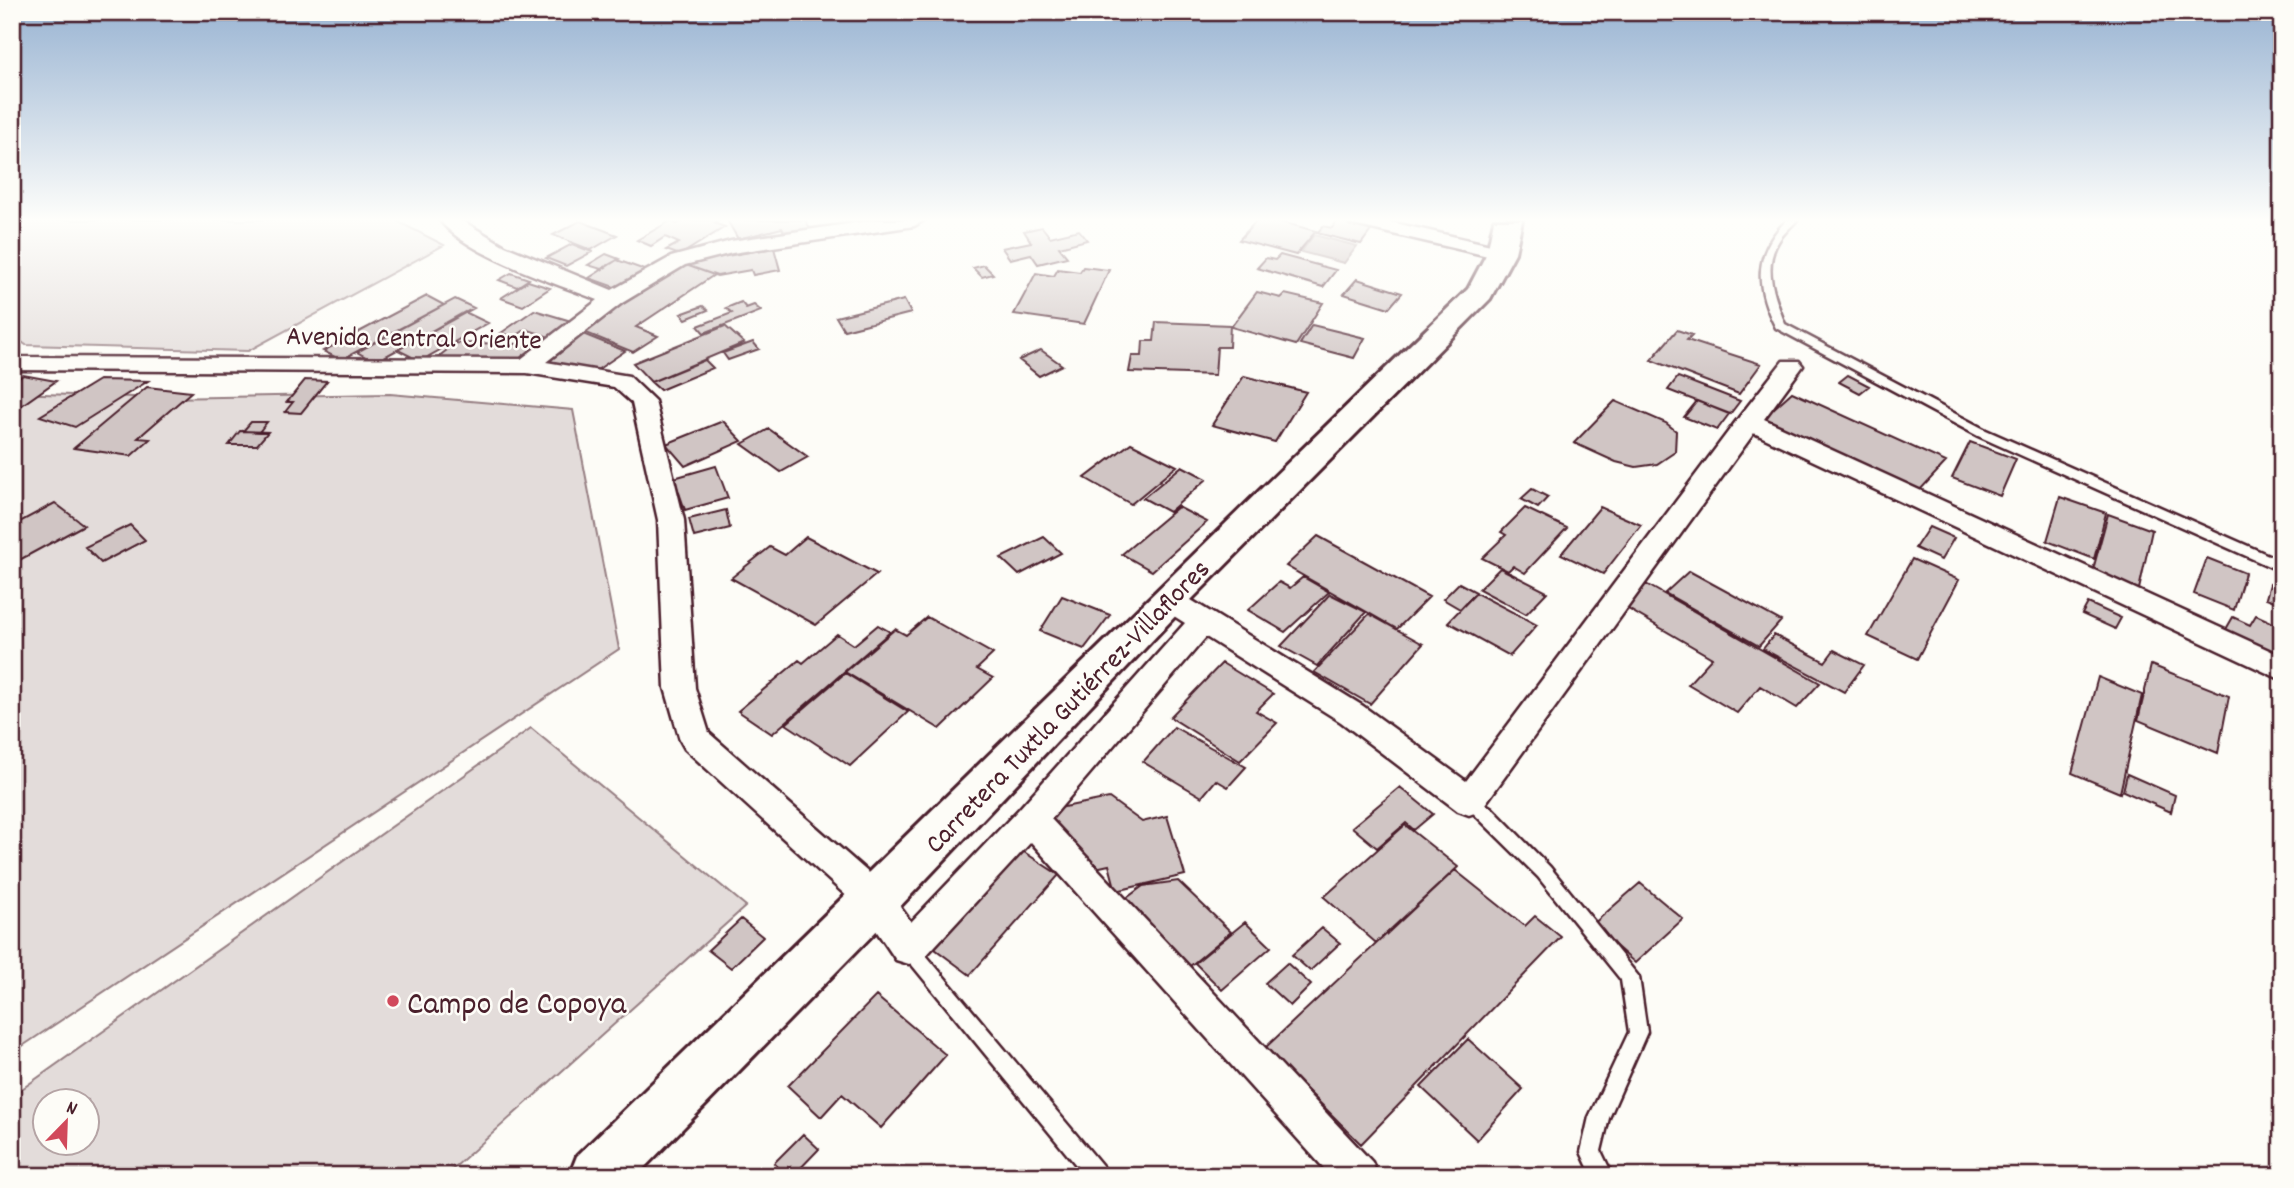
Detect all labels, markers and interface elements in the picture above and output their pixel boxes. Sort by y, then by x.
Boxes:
street label: Avenida Central Oriente [286,319,542,363]
street label: Carretera Tuxtla Gutiérrez-Villaflores [918,552,1221,865]
place label: Campo de Copoya [407,983,627,1030]
marker: Campo de Copoya [385,993,401,1009]
north arrow [32,1086,102,1156]
text: N [62,1095,81,1124]

